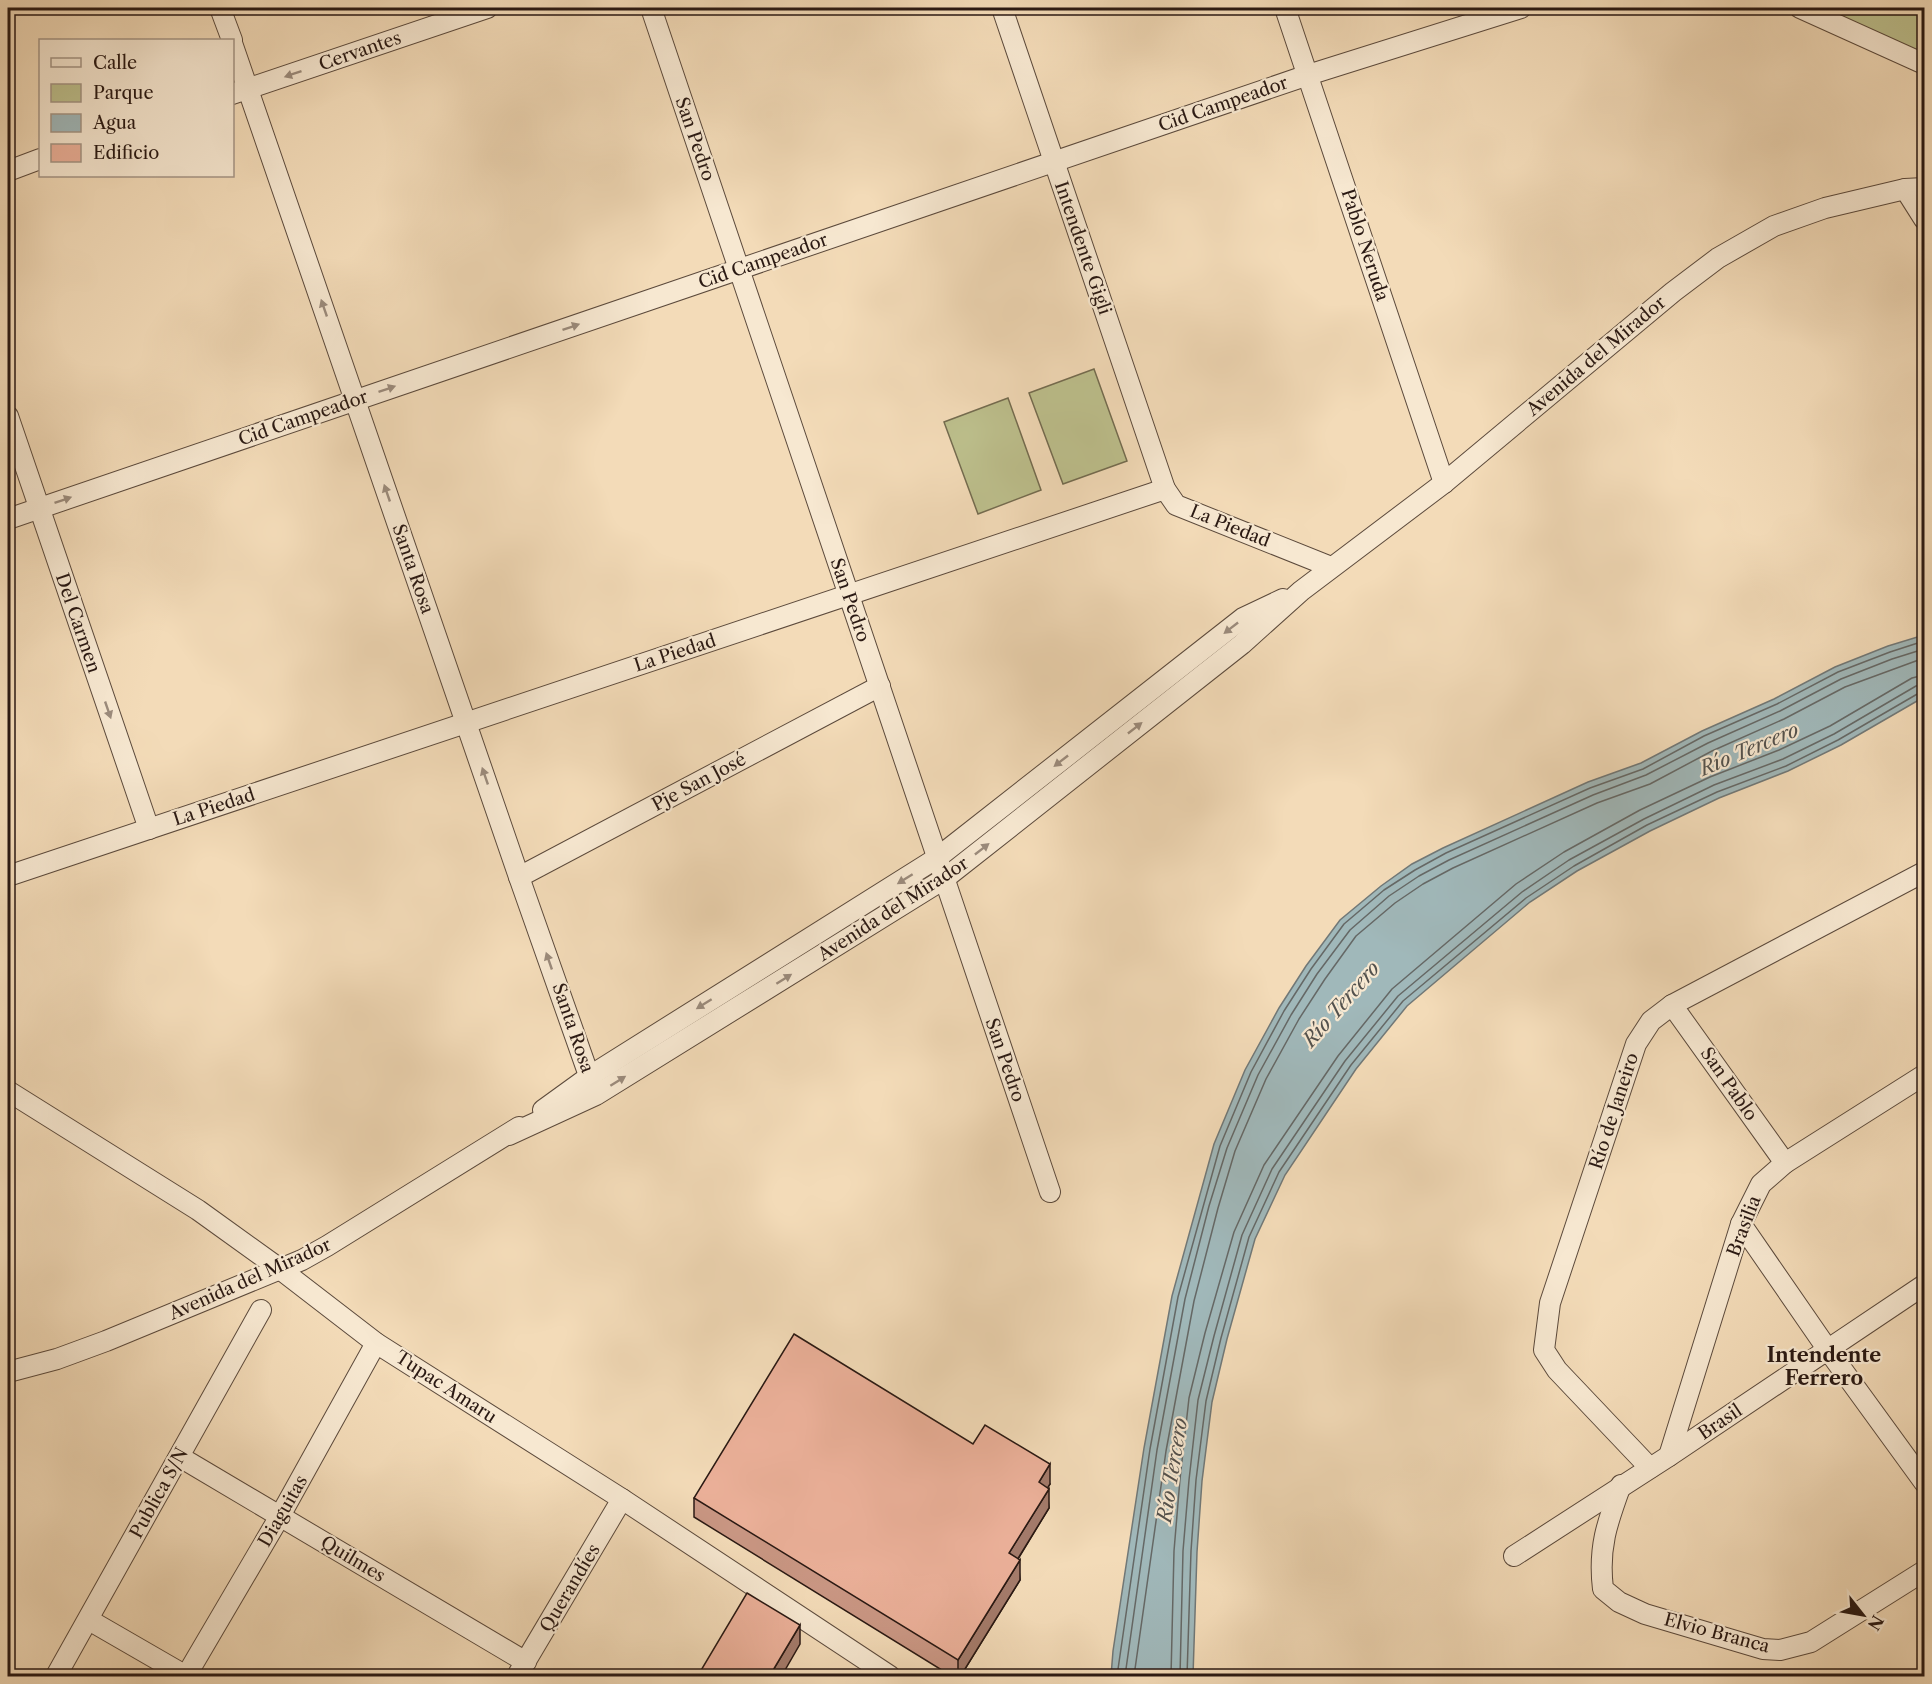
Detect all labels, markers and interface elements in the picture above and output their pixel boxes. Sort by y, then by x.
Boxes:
street label: Cervantes [316,27,404,75]
legend [39,39,234,177]
text: Calle [93,52,137,74]
one-way arrow [284,69,302,79]
street label: Cid Campeador [1155,71,1291,136]
text: Parque [93,82,154,104]
street label: San Pedro [670,94,720,184]
text: Agua [92,112,137,134]
text: Edificio [93,142,159,164]
street label: Intendente Gigli [1050,178,1116,318]
street label: Pablo Neruda [1336,186,1394,304]
street label: Cid Campeador [695,228,831,293]
street label: Avenida del Mirador [1521,291,1670,421]
one-way arrow [318,299,328,317]
one-way arrow [562,321,580,331]
one-way arrow [378,384,396,394]
street label: Cid Campeador [235,385,371,450]
one-way arrow [382,484,392,502]
one-way arrow [54,494,72,504]
street label: La Piedad [1187,500,1273,552]
street label: Santa Rosa [387,521,439,617]
street label: San Pedro [825,555,875,645]
street label: Del Carmen [51,570,105,676]
one-way arrow [1223,621,1238,633]
street label: La Piedad [631,629,719,677]
one-way arrow [104,701,114,719]
water label: Río Tercero [1694,717,1802,781]
one-way arrow [1127,722,1143,735]
street label: Pje San José [648,748,750,816]
one-way arrow [1053,755,1069,768]
one-way arrow [479,767,489,785]
street label: La Piedad [170,783,258,831]
one-way arrow [974,843,990,856]
street label: Avenida del Mirador [813,852,973,966]
one-way arrow [897,873,913,884]
one-way arrow [543,951,553,969]
water label: Río Tercero [1296,956,1385,1053]
one-way arrow [776,973,792,984]
street label: Santa Rosa [547,980,599,1076]
one-way arrow [696,999,712,1010]
street label: San Pedro [980,1015,1030,1105]
street label: San Pablo [1696,1043,1762,1125]
street label: Río de Janeiro [1585,1050,1643,1172]
one-way arrow [610,1076,626,1087]
street label: Brasilia [1722,1192,1766,1259]
street label: Avenida del Mirador [165,1233,335,1325]
district label: Intendente Ferrero [1767,1343,1881,1390]
street label: Tupac Amaru [391,1346,501,1428]
street label: Brasil [1694,1399,1746,1445]
water label: Río Tercero [1152,1416,1192,1526]
street label: Publica S/N [125,1444,193,1542]
street label: Diaguitas [254,1471,312,1551]
street label: Quilmes [317,1531,389,1587]
street label: Querandíes [535,1540,605,1636]
north arrow [1833,1585,1893,1645]
street label: Elvio Branca [1662,1608,1773,1658]
text: N [1864,1612,1888,1634]

